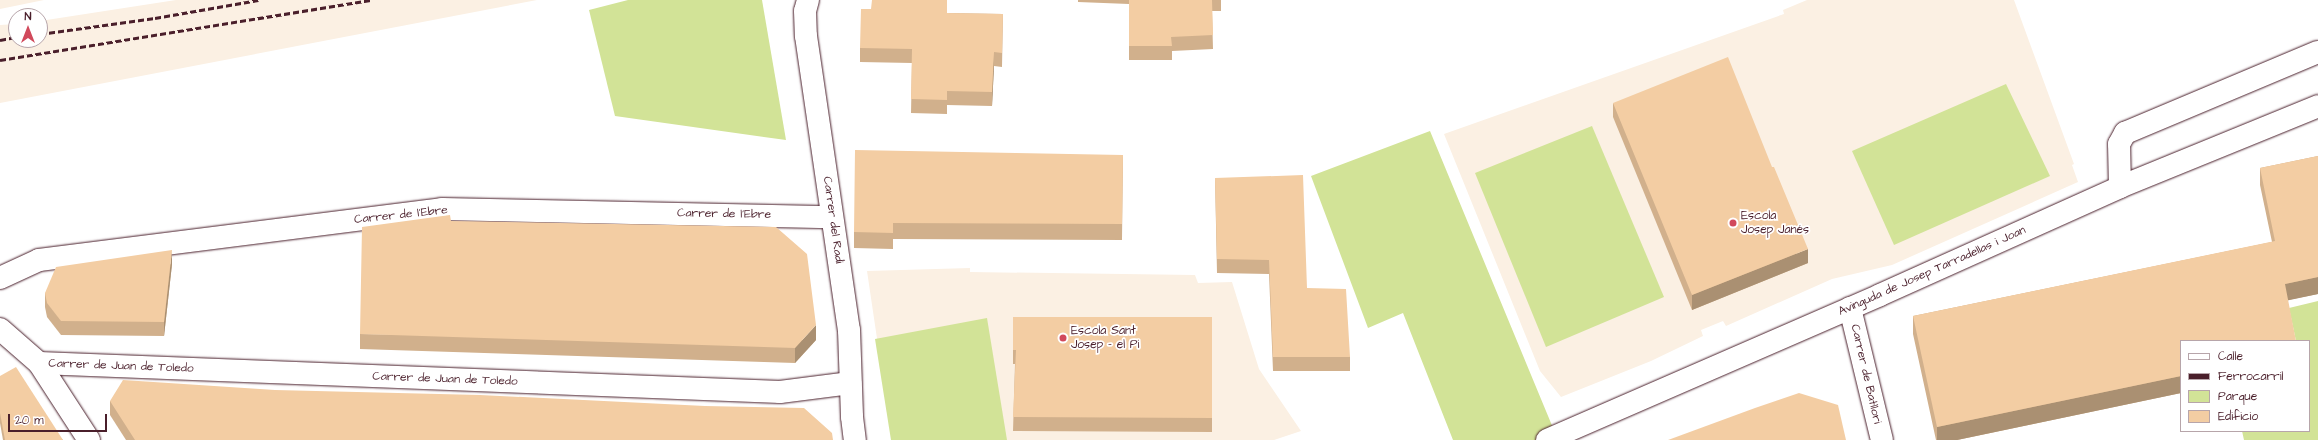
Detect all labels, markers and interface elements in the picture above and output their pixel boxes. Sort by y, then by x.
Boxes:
north arrow [8,8,48,48]
text: N [25,9,31,24]
street label: Carrer del Radi [820,176,846,264]
street label: Carrer de l'Ebre [354,203,448,227]
street label: Carrer de l'Ebre [677,206,771,222]
place label: Escola Josep Janés [1741,209,1809,237]
marker: Escola Josep Janés [1728,218,1738,228]
street label: Avinguda de Josep Tarradellas i Joan [1836,223,2028,319]
street label: Carrer de Batllori [1848,323,1884,425]
place label: Escola Sant Josep - el Pi [1071,324,1139,352]
marker: Escola Sant Josep - el Pi [1058,333,1068,343]
legend [2180,340,2310,432]
text: Calle [2218,348,2243,365]
street label: Carrer de Juan de Toledo [48,356,194,376]
text: Ferrocarril [2218,368,2283,385]
street label: Carrer de Juan de Toledo [372,369,518,389]
text: Parque [2218,388,2257,405]
scale bar [10,406,109,432]
text: Edificio [2218,408,2258,425]
text: 20 m [15,412,44,429]

